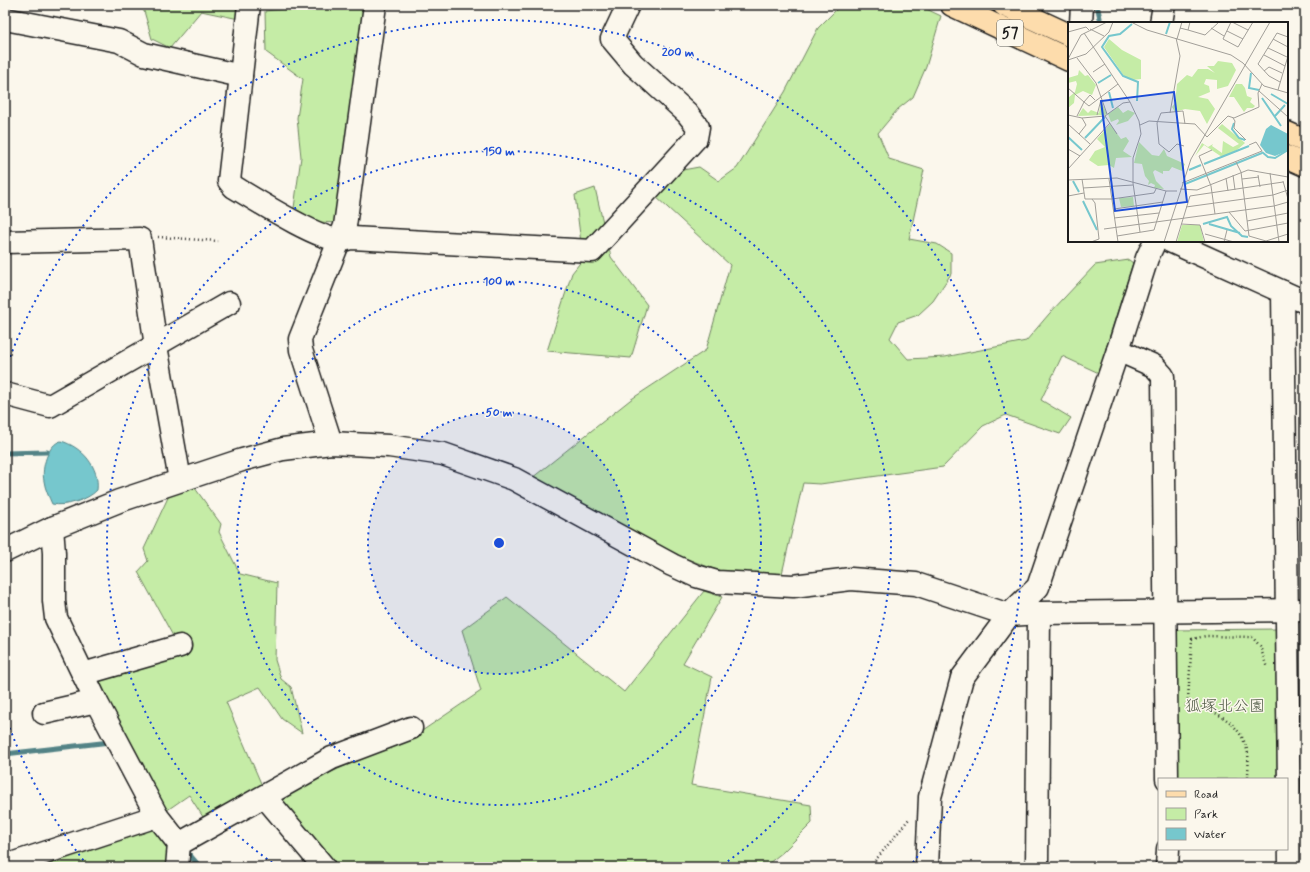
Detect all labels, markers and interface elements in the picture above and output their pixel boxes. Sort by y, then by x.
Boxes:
road number: 57 [997,20,1023,46]
inset map [1068,22,1288,242]
text: 200 m [662,45,695,61]
text: 150 m [483,144,515,160]
text: 100 m [483,274,516,290]
text: 50 m [486,405,513,421]
centre of rings [492,536,506,550]
park label: 狐塚北公園 [1185,696,1265,717]
legend [1158,778,1288,850]
text: Road [1194,787,1218,803]
text: Park [1194,807,1218,823]
text: Water [1194,827,1226,843]

